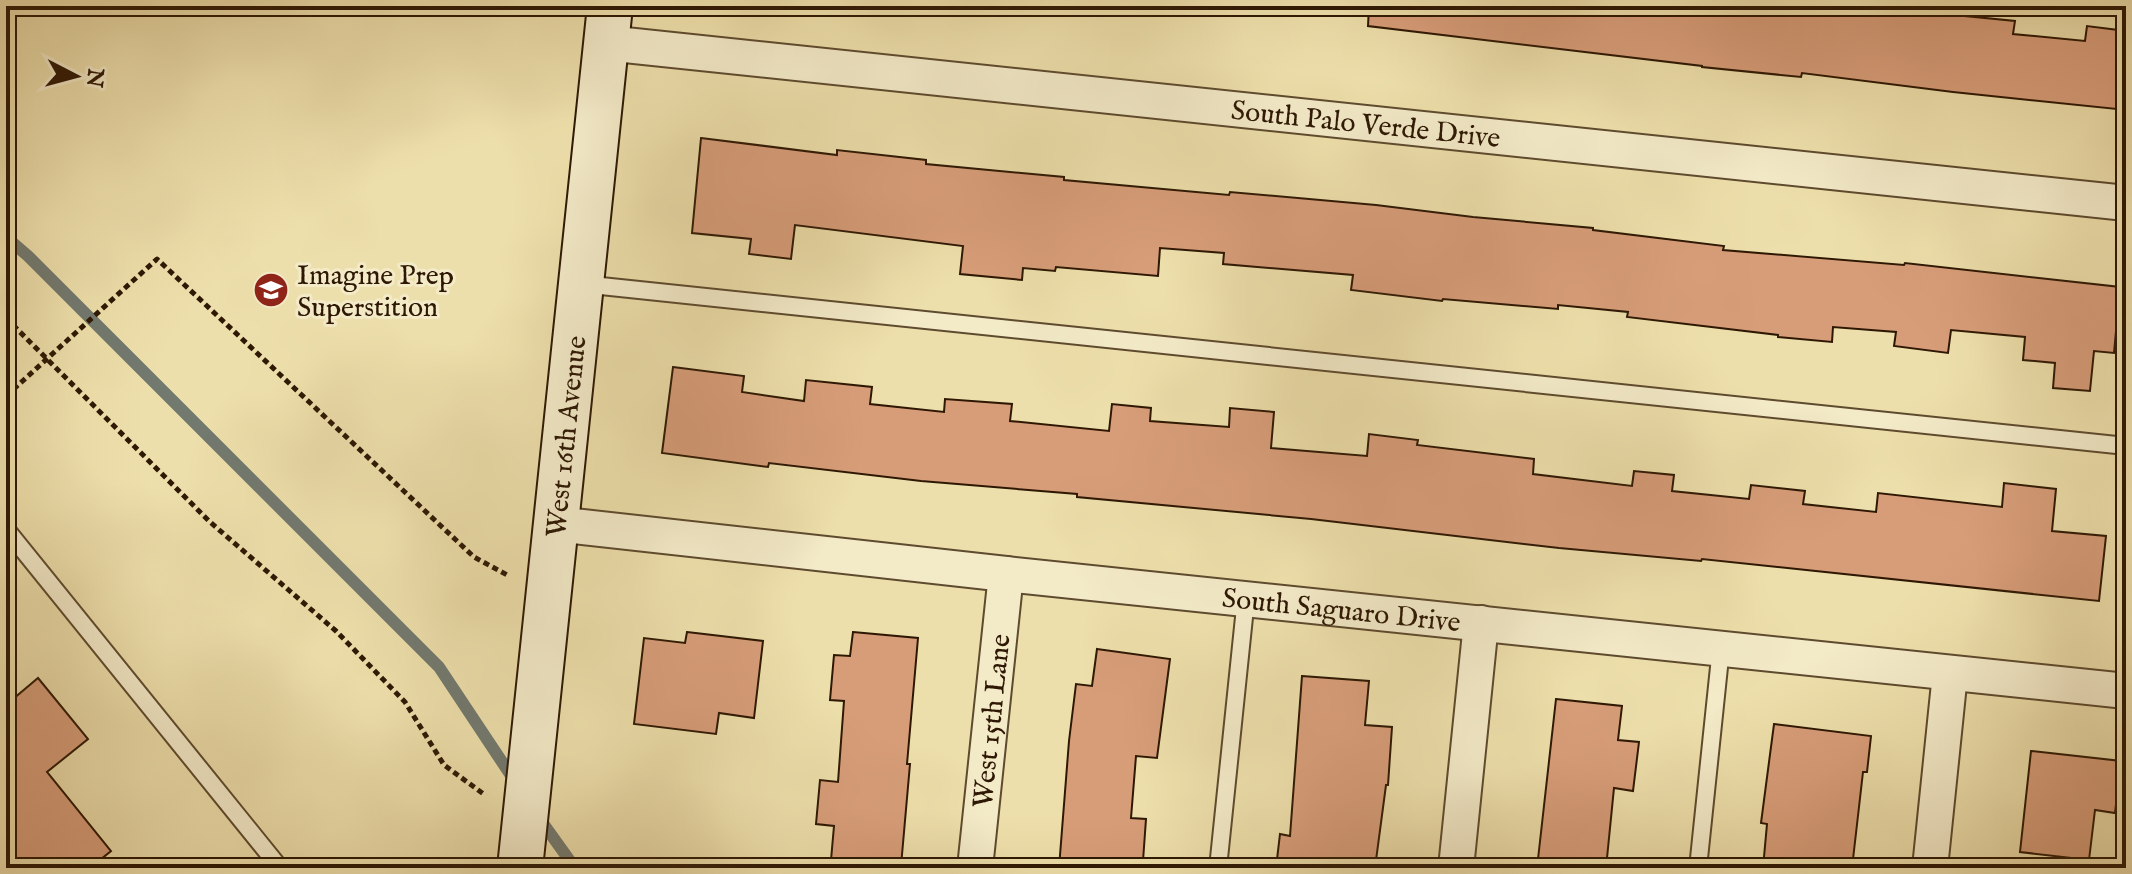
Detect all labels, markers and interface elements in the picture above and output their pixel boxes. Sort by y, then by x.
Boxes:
north arrow [36,36,116,116]
text: N [79,66,109,89]
street label: South Palo Verde Drive [1229,94,1502,157]
place label: Imagine Prep Superstition [297,259,454,326]
school or university icon: Imagine Prep Superstition [252,271,290,309]
street label: West 16th Avenue [540,334,595,539]
street label: South Saguaro Drive [1220,582,1462,641]
street label: West 15th Lane [966,632,1020,810]

